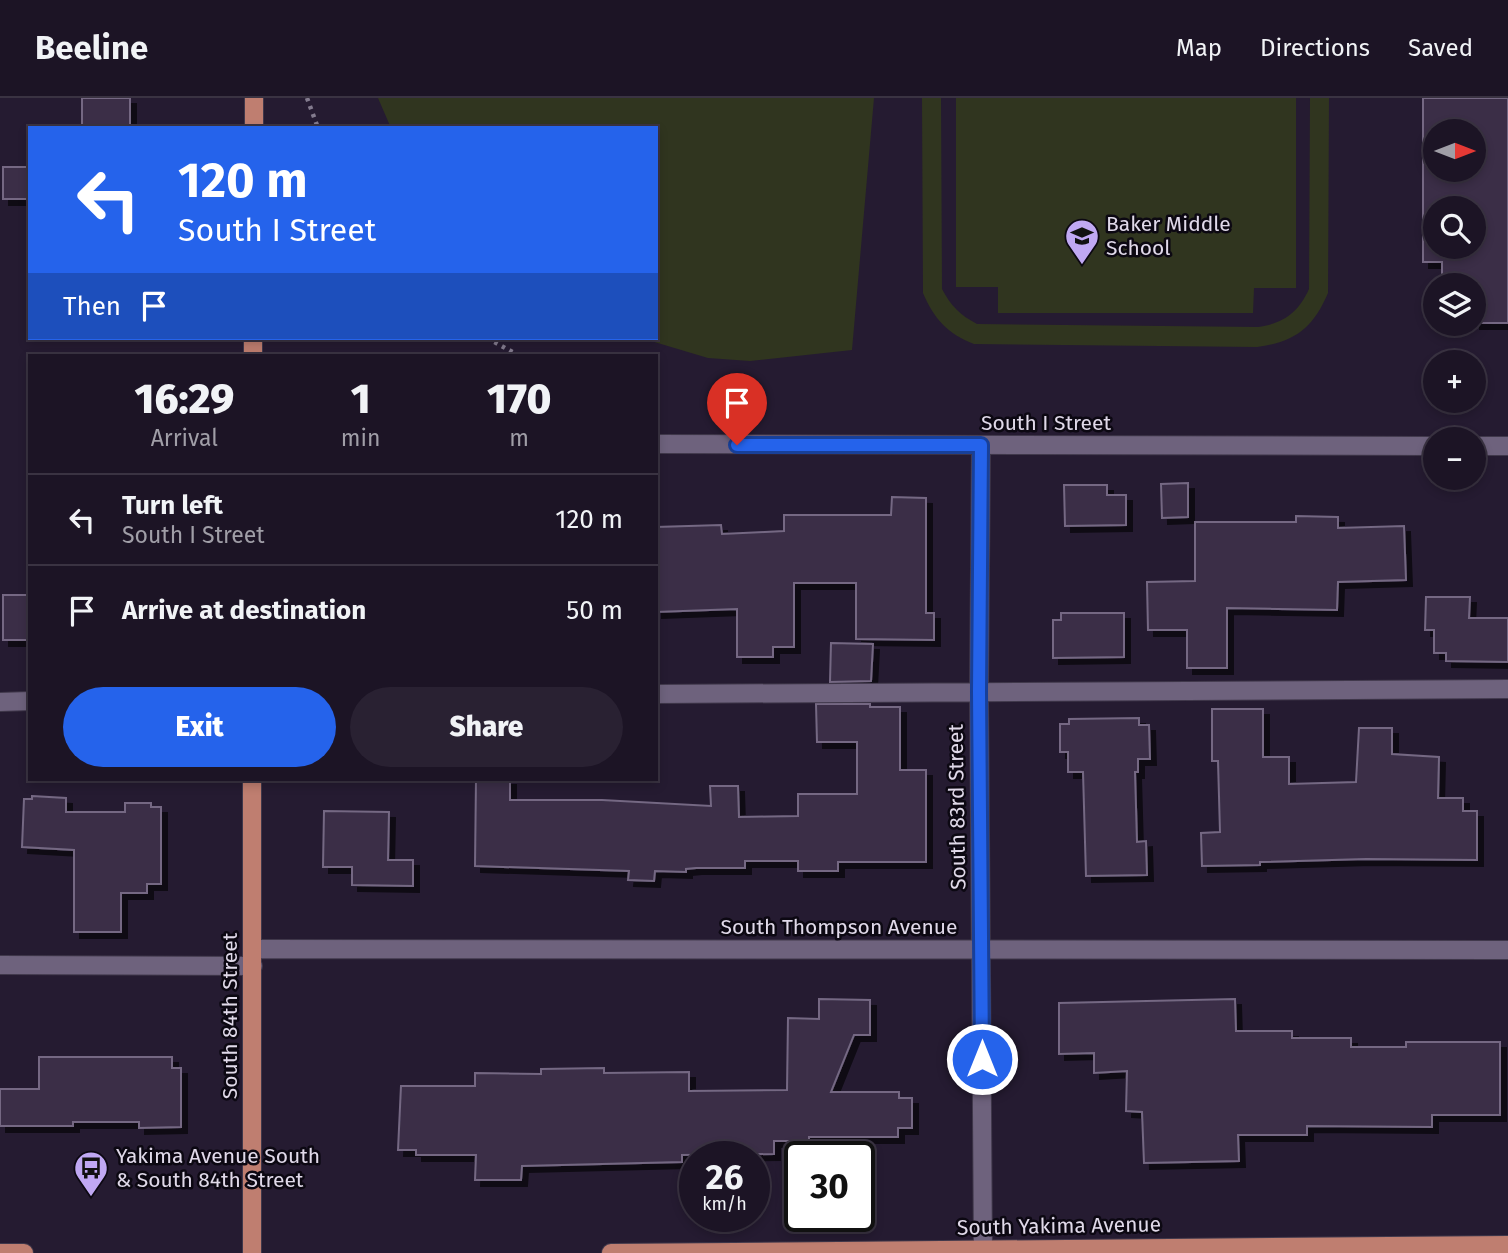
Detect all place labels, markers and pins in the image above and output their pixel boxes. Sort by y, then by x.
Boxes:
place label: Baker Middle School [1106,211,1231,261]
school or university icon: Baker Middle School [1063,217,1101,266]
pin [707,373,767,445]
place label: Yakima Avenue South & South 84th Street [116,1143,320,1193]
bus stop icon: Yakima Avenue South & South 84th Street [72,1149,110,1198]

